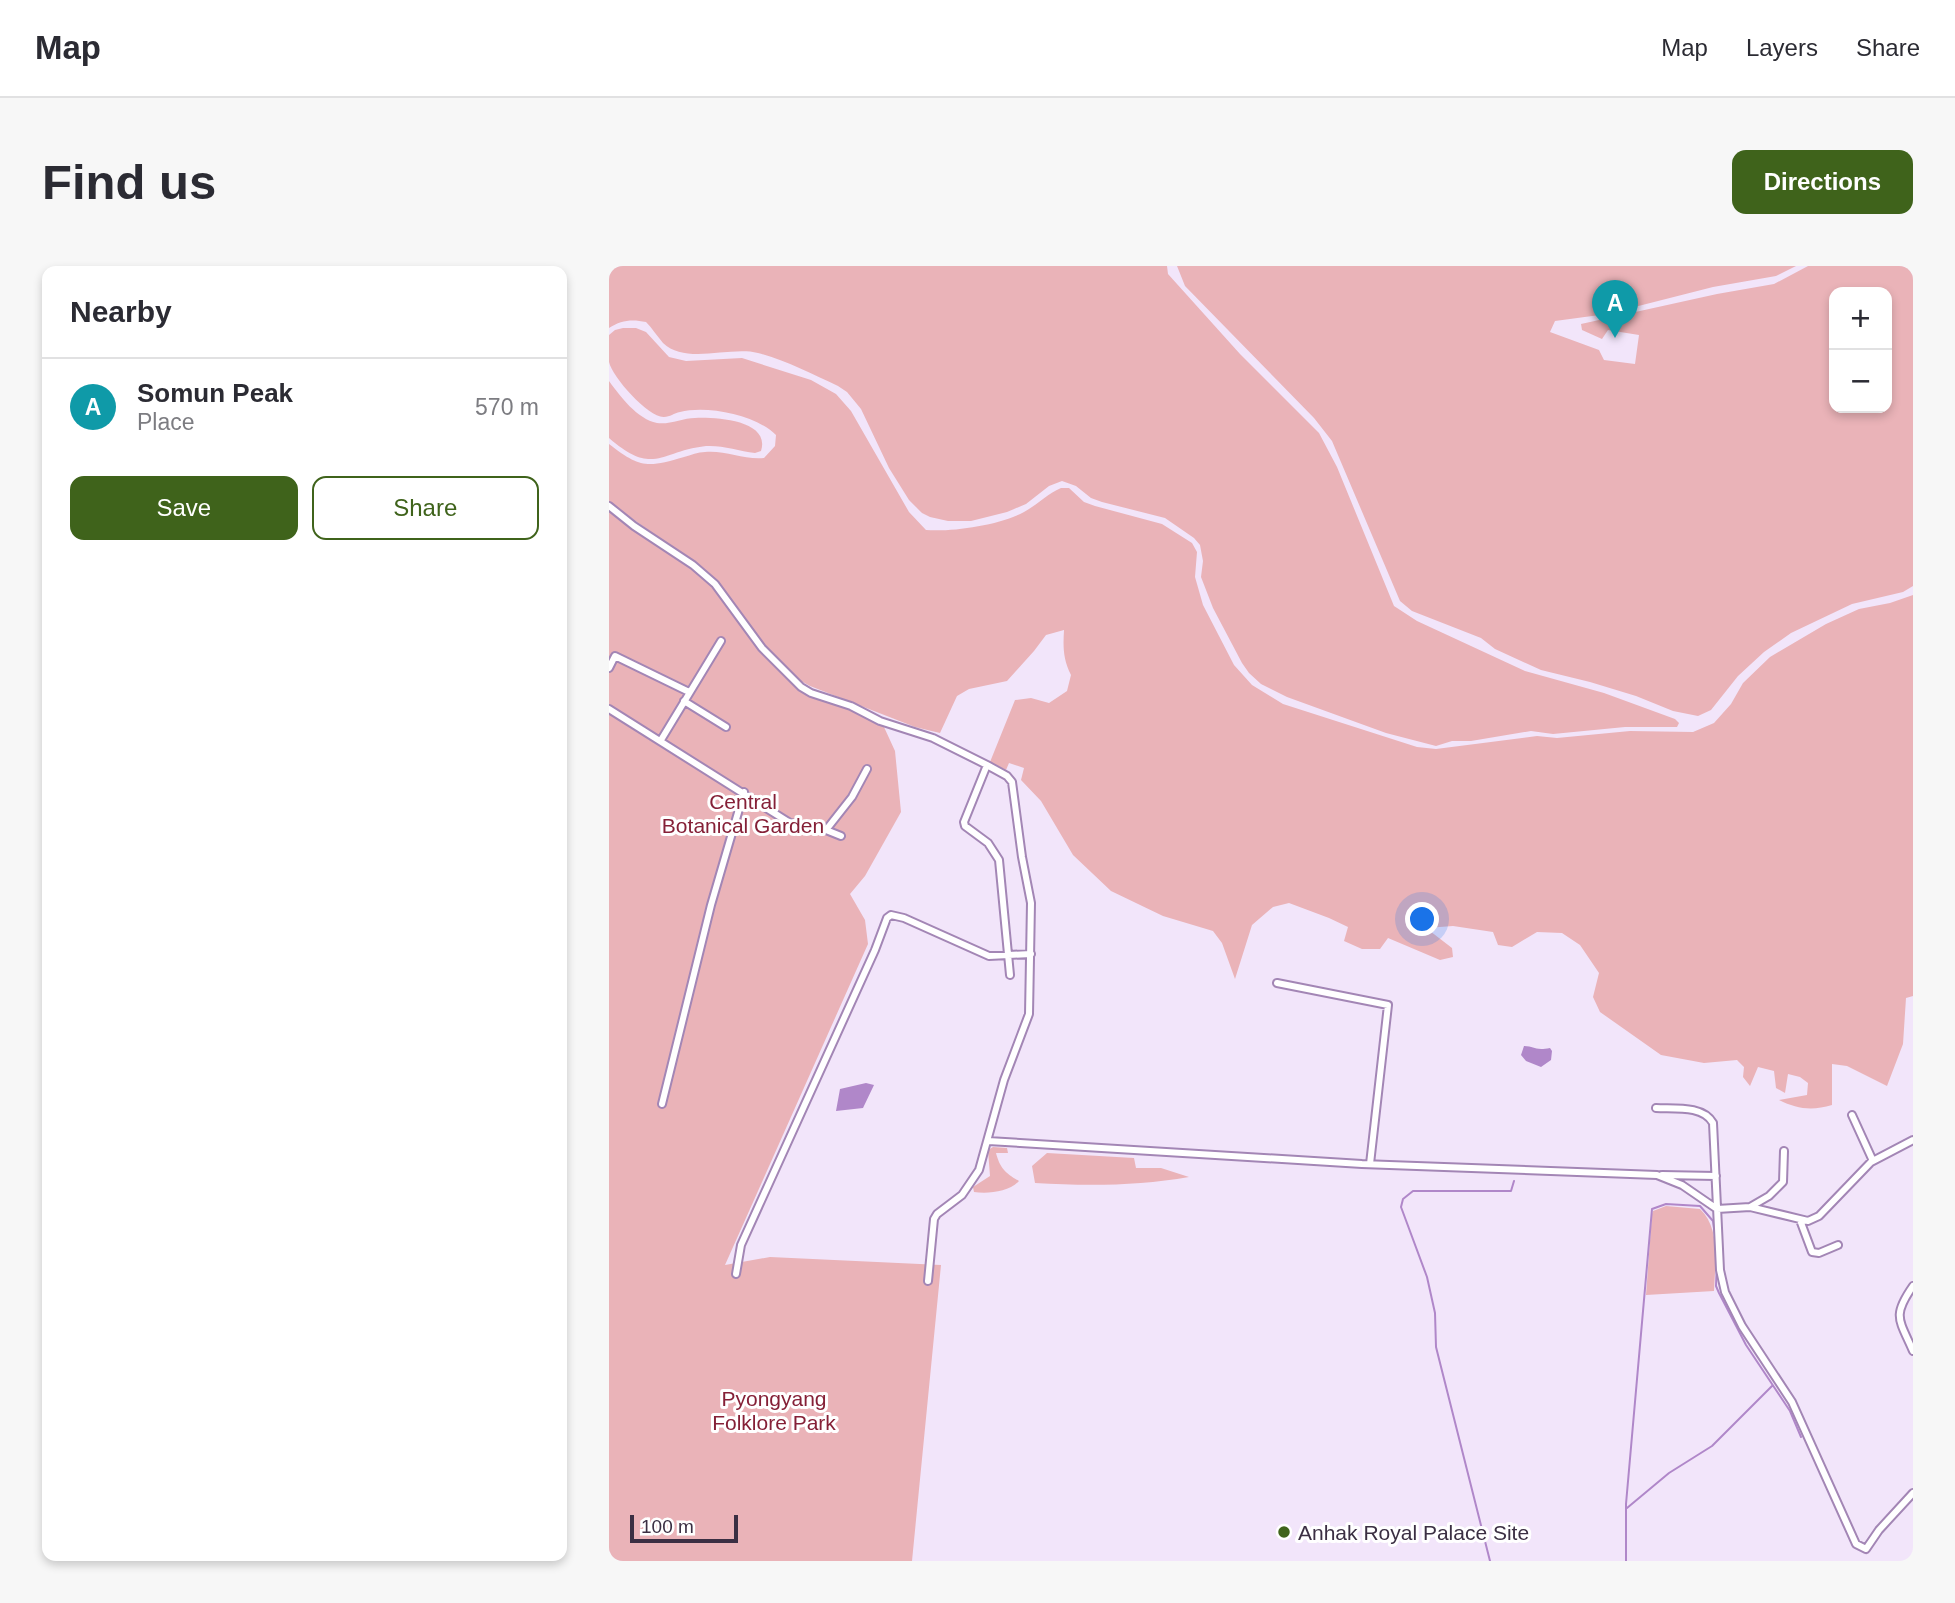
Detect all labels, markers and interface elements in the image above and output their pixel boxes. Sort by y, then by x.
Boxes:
text: Map [35,29,101,66]
text: Map [1661,34,1708,61]
text: Layers [1746,34,1818,61]
text: Share [1856,34,1920,61]
button: Directions [1732,150,1913,214]
text: Find us [42,155,216,209]
pin: A [1592,280,1638,338]
map controls [1829,287,1892,413]
button: + [1829,287,1892,350]
text: Nearby [70,295,172,328]
button: − [1829,350,1892,413]
text: Somun Peak [137,378,293,408]
text: A [85,394,101,420]
text: 570 m [475,394,539,420]
text: Place [137,409,195,435]
button: Save [70,476,298,540]
button: Share [312,476,539,540]
park label: Central Botanical Garden [662,790,824,837]
your location [1405,902,1439,936]
park label: Pyongyang Folklore Park [712,1387,836,1434]
scale bar [630,1512,739,1544]
text: 100 m [641,1516,694,1537]
place label: Anhak Royal Palace Site [1298,1521,1529,1544]
marker: Anhak Royal Palace Site [1276,1524,1292,1540]

